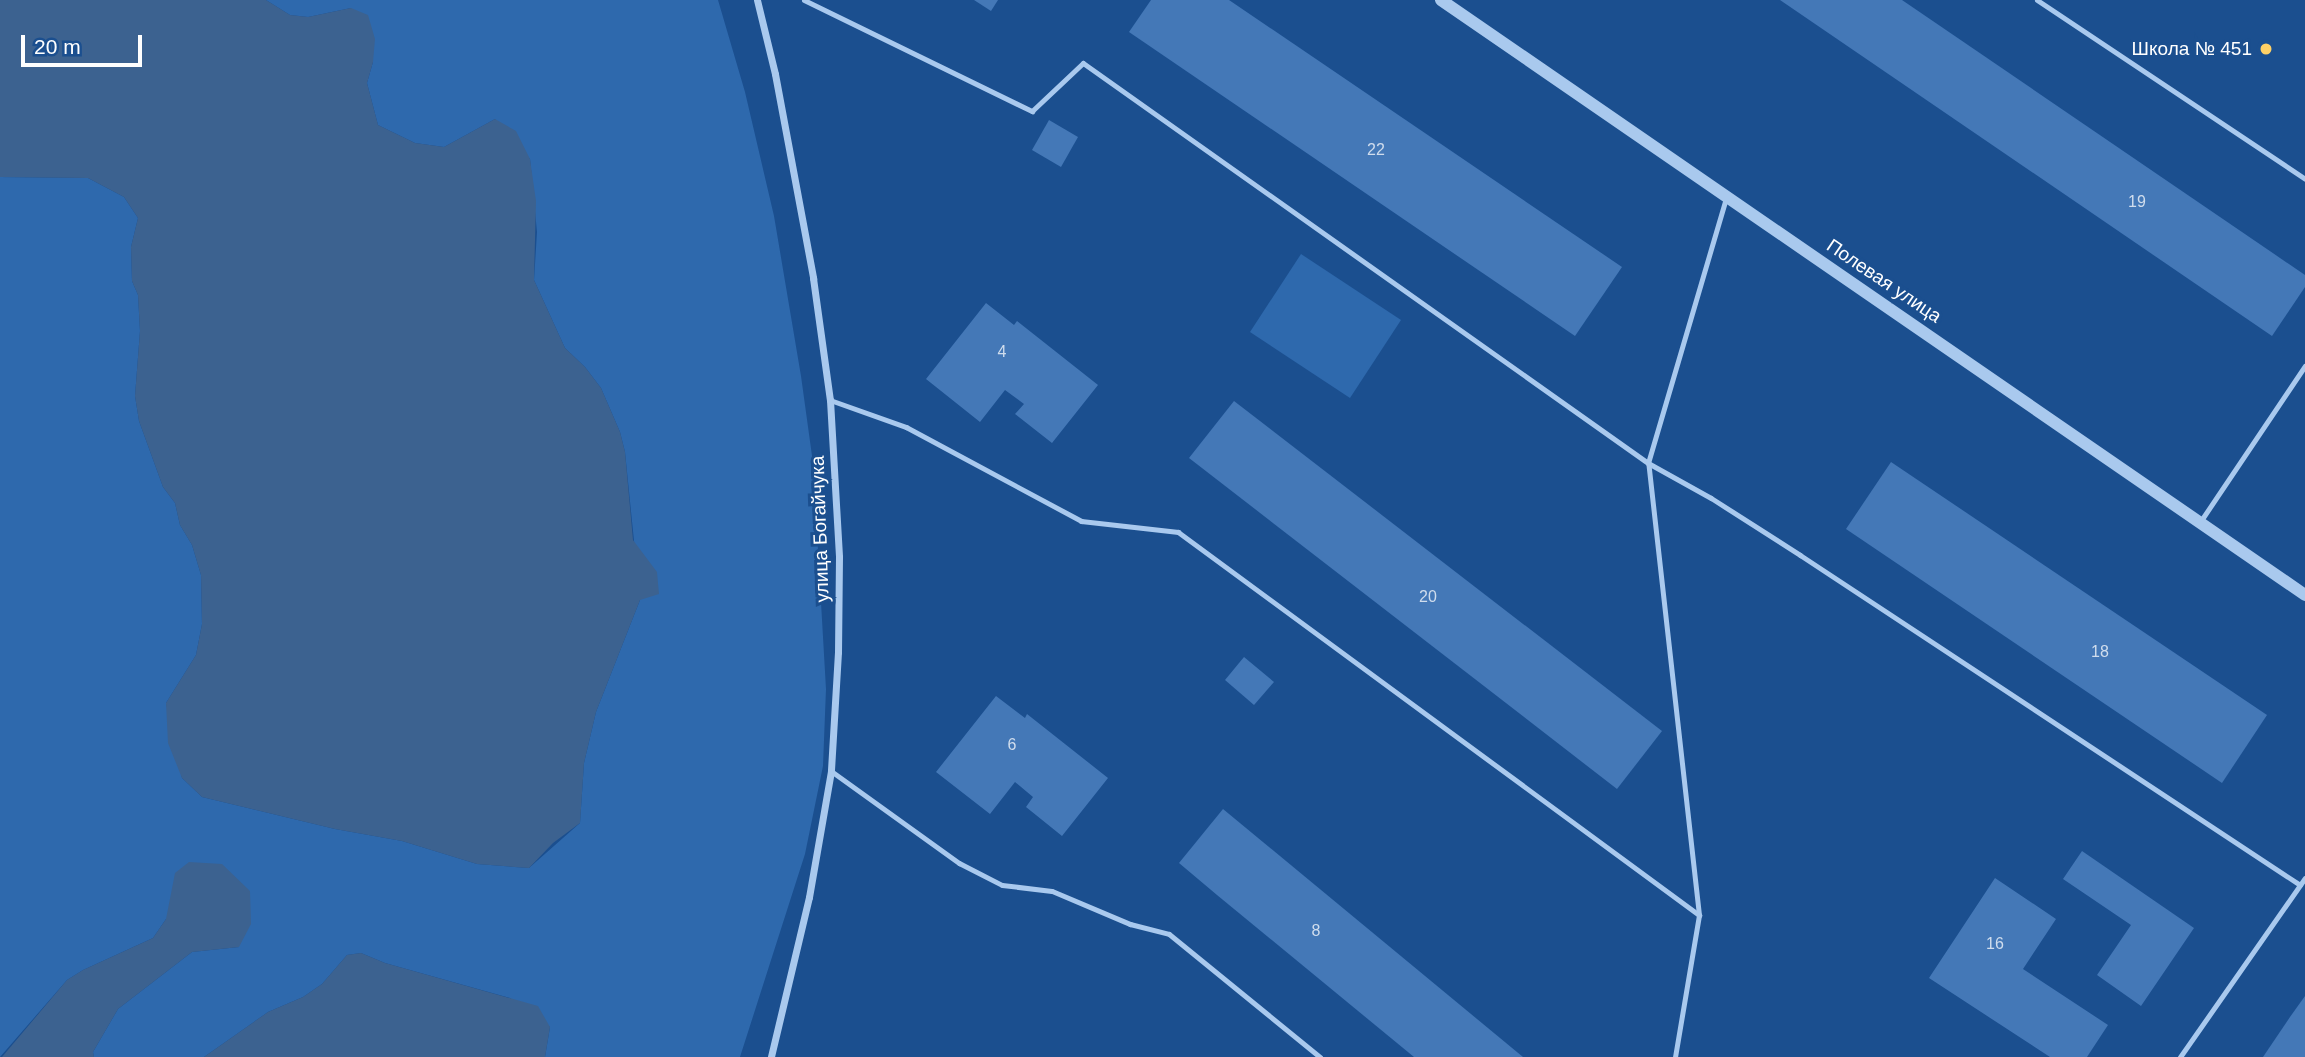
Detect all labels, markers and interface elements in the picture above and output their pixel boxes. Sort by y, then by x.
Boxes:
scale bar [24,21,145,65]
text: 20 m [34,35,81,58]
place label: Школа № 451 [2132,38,2252,60]
marker: Школа № 451 [2258,41,2274,57]
house number: 22 [1367,140,1385,160]
house number: 19 [2128,192,2146,212]
street label: Полевая улица [1822,234,1946,328]
house number: 4 [998,342,1006,362]
street label: улица Богайчука [806,455,834,603]
house number: 20 [1419,587,1437,607]
house number: 18 [2091,642,2109,662]
house number: 6 [1008,735,1016,755]
house number: 8 [1312,921,1320,941]
house number: 16 [1986,934,2004,954]

